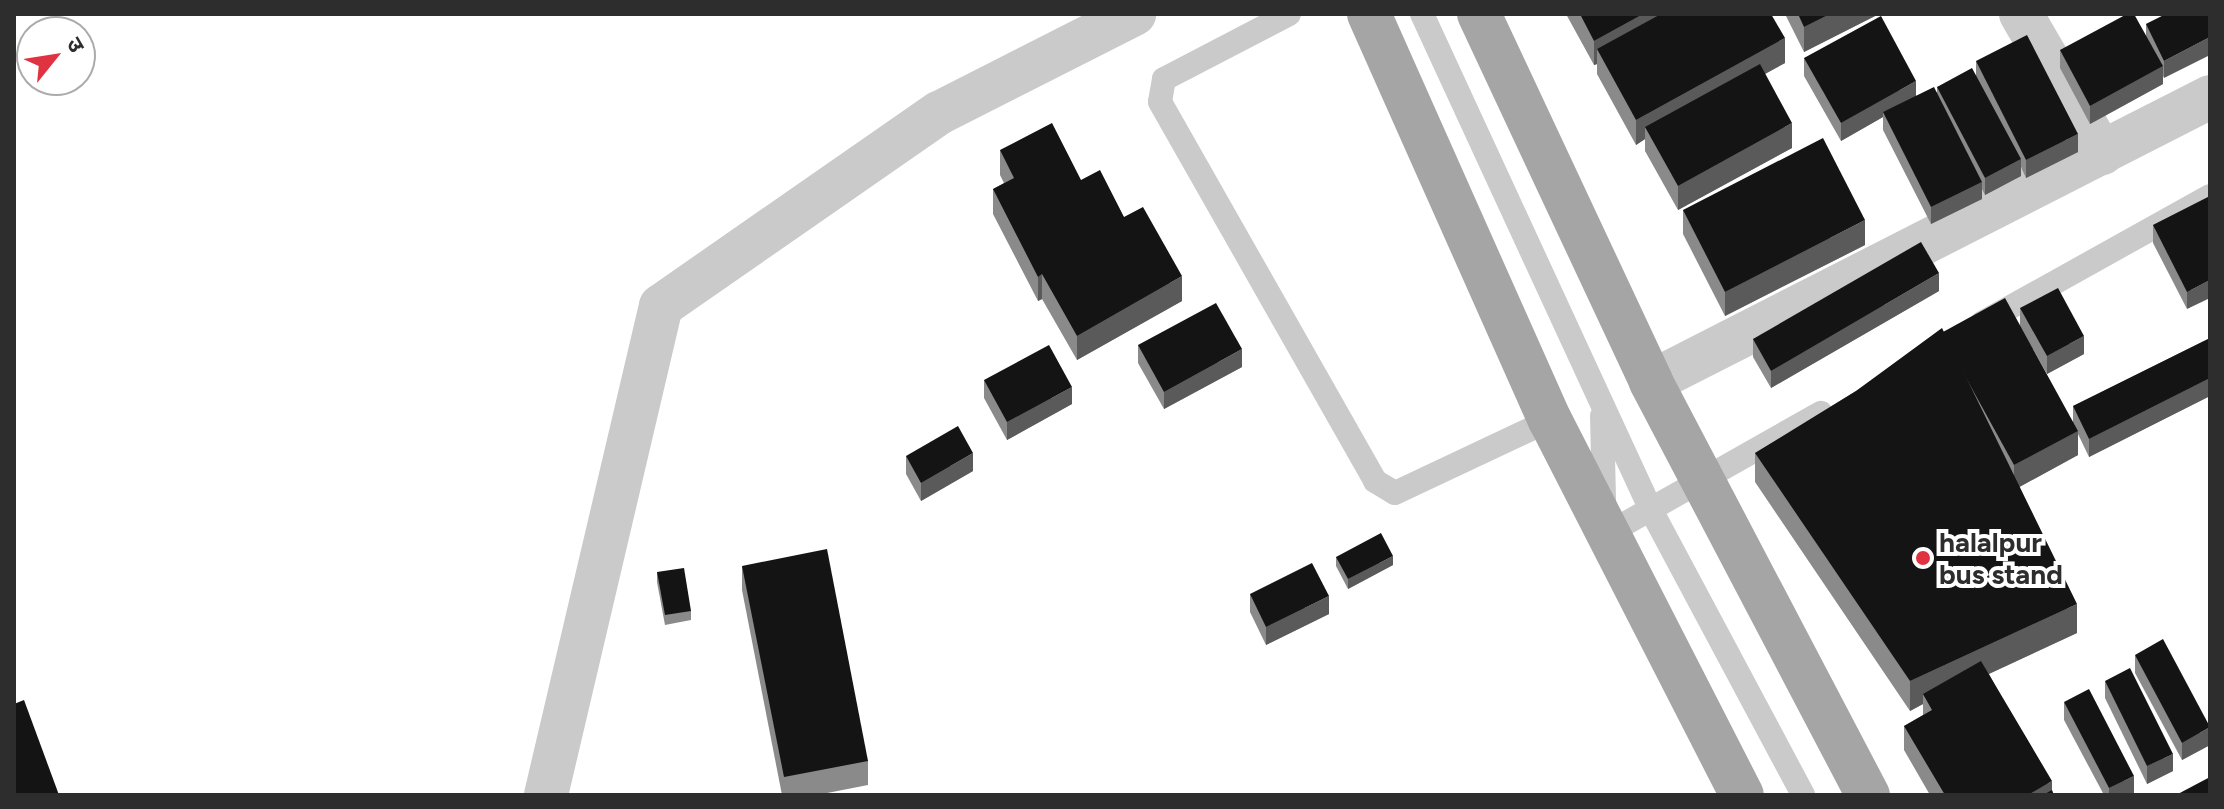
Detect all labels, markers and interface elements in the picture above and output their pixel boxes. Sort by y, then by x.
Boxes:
north arrow [16,16,96,96]
text: उ [61,32,90,57]
place label: halalpur bus stand [1939,525,2063,591]
marker: halalpur bus stand [1914,549,1932,567]

